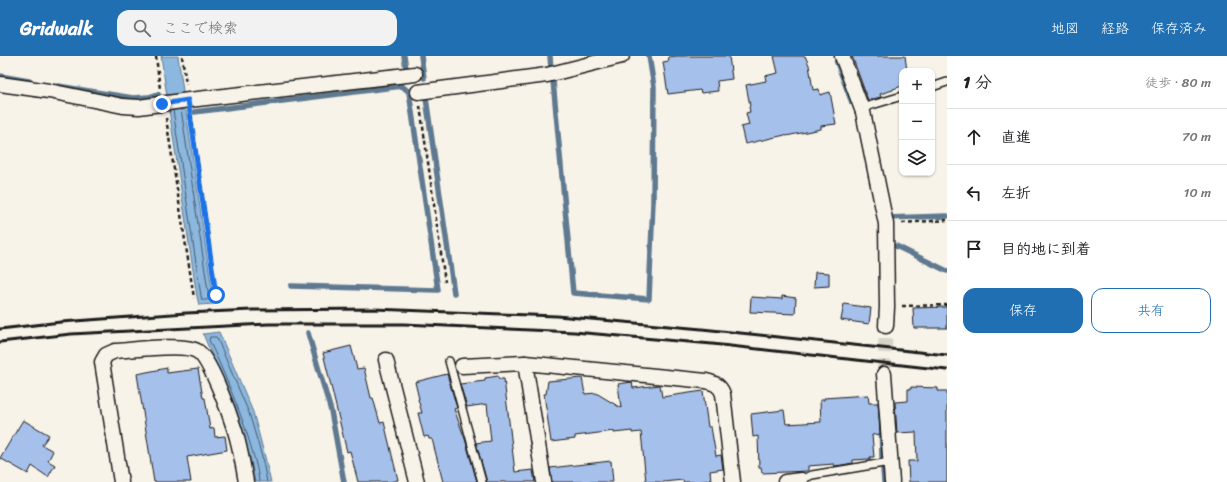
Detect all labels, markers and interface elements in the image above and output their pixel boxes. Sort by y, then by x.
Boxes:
search box [117,10,397,46]
text: Gridwalk [20,12,93,45]
text: ここで検索 [163,15,238,41]
text: 地図 [1051,16,1079,41]
text: 経路 [1101,16,1129,41]
text: 保存済み [1151,16,1207,41]
icon: search [131,17,153,39]
text: 1 分 [963,67,992,97]
map controls [899,68,935,176]
button: + [899,68,935,104]
text: 徒歩 · 80 m [1145,71,1211,94]
route end [153,95,171,113]
button: − [899,104,935,140]
text: 直進 [1001,124,1031,150]
text: 70 m [1182,125,1211,148]
icon: ahead [963,126,985,148]
button: layers [899,140,935,176]
text: 左折 [1001,180,1031,206]
text: 10 m [1184,181,1211,204]
icon: left [963,182,985,204]
text: 目的地に到着 [1001,236,1091,262]
icon: arrive [963,238,985,260]
route start [207,286,225,304]
button: 保存 [963,288,1083,333]
button: 共有 [1091,288,1211,333]

